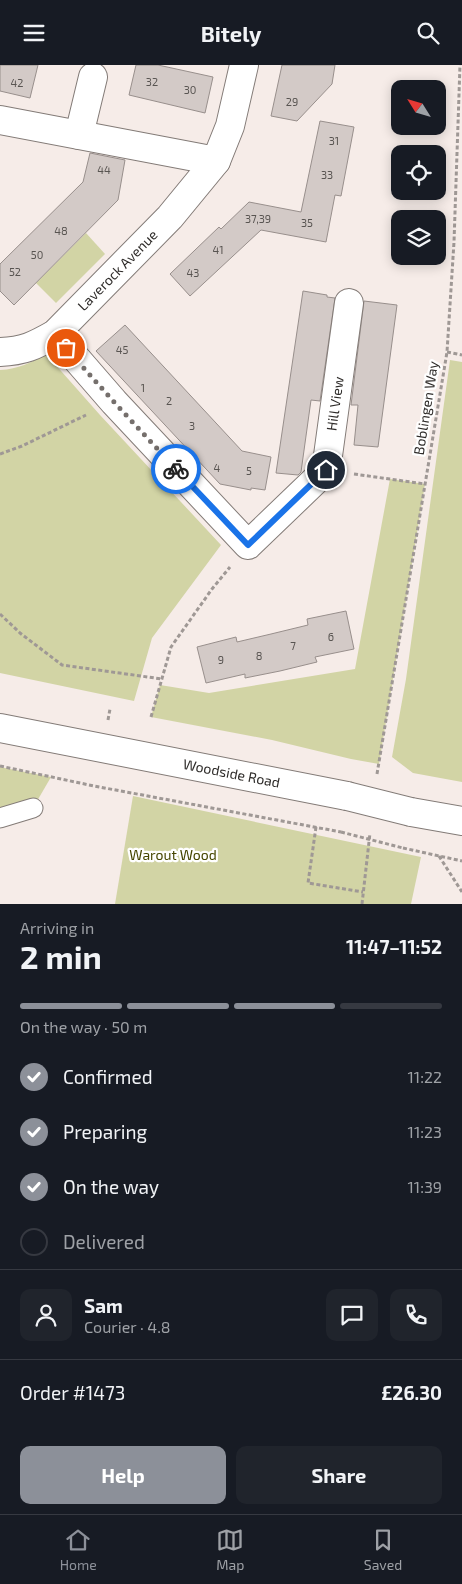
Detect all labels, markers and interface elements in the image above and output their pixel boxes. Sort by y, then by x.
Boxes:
icon: menu [20,19,48,47]
icon: search [414,19,442,47]
text: Bitely [201,20,261,46]
house number: 32 [146,75,158,88]
house number: 42 [11,76,23,89]
north arrow [391,80,446,135]
map controls [391,80,446,265]
house number: 30 [184,83,196,96]
house number: 29 [286,95,298,108]
house number: 31 [329,134,339,147]
button: locate [391,145,446,200]
house number: 44 [97,163,111,176]
house number: 33 [321,168,333,181]
button: layers [391,210,446,265]
house number: 37,39 [245,212,271,225]
house number: 35 [301,216,313,229]
house number: 48 [54,224,68,237]
street label: Laverock Avenue [74,226,161,314]
house number: 41 [212,243,224,256]
house number: 50 [31,248,43,261]
house number: 52 [9,265,21,278]
house number: 43 [187,266,199,279]
pin [45,327,87,369]
icon: bag [52,334,80,362]
house number: 45 [116,343,128,356]
street label: Boblingen Way [410,359,441,456]
street label: Hill View [322,375,347,432]
house number: 1 [141,381,145,394]
house number: 2 [166,394,172,407]
house number: 3 [189,419,195,432]
courier [151,444,201,494]
pin [305,449,347,491]
icon: bike [162,455,190,483]
icon: home [312,456,340,484]
house number: 4 [214,461,221,474]
house number: 5 [246,464,252,477]
house number: 6 [328,630,334,643]
house number: 7 [290,639,296,652]
house number: 8 [256,649,262,662]
house number: 9 [218,653,224,666]
street label: Woodside Road [182,755,282,791]
park label: Warout Wood [129,846,217,863]
text: Arriving in [20,918,94,937]
text: 11:47–11:52 [346,935,442,958]
text: 2 min [20,937,102,975]
text: On the way · 50 m [20,1017,147,1036]
icon: check [20,1063,48,1091]
text: Confirmed [63,1065,153,1088]
text: 11:22 [408,1067,442,1086]
icon: check [20,1118,48,1146]
text: Preparing [63,1120,147,1143]
text: 11:23 [408,1122,442,1141]
icon: check [20,1173,48,1201]
text: On the way [63,1175,159,1198]
text: 11:39 [407,1177,442,1196]
text: Delivered [63,1230,145,1253]
button: person [20,1289,72,1341]
button: chat [326,1289,378,1341]
button: phone [390,1289,442,1341]
text: Sam [84,1294,123,1317]
text: Courier · 4.8 [84,1317,171,1336]
text: Order #1473 [20,1381,125,1404]
text: £26.30 [381,1381,442,1404]
button: Help [20,1446,226,1504]
button: Share [236,1446,442,1504]
tab: Home [60,1526,97,1573]
tab: Map [216,1526,244,1573]
tab: Saved [364,1526,402,1573]

